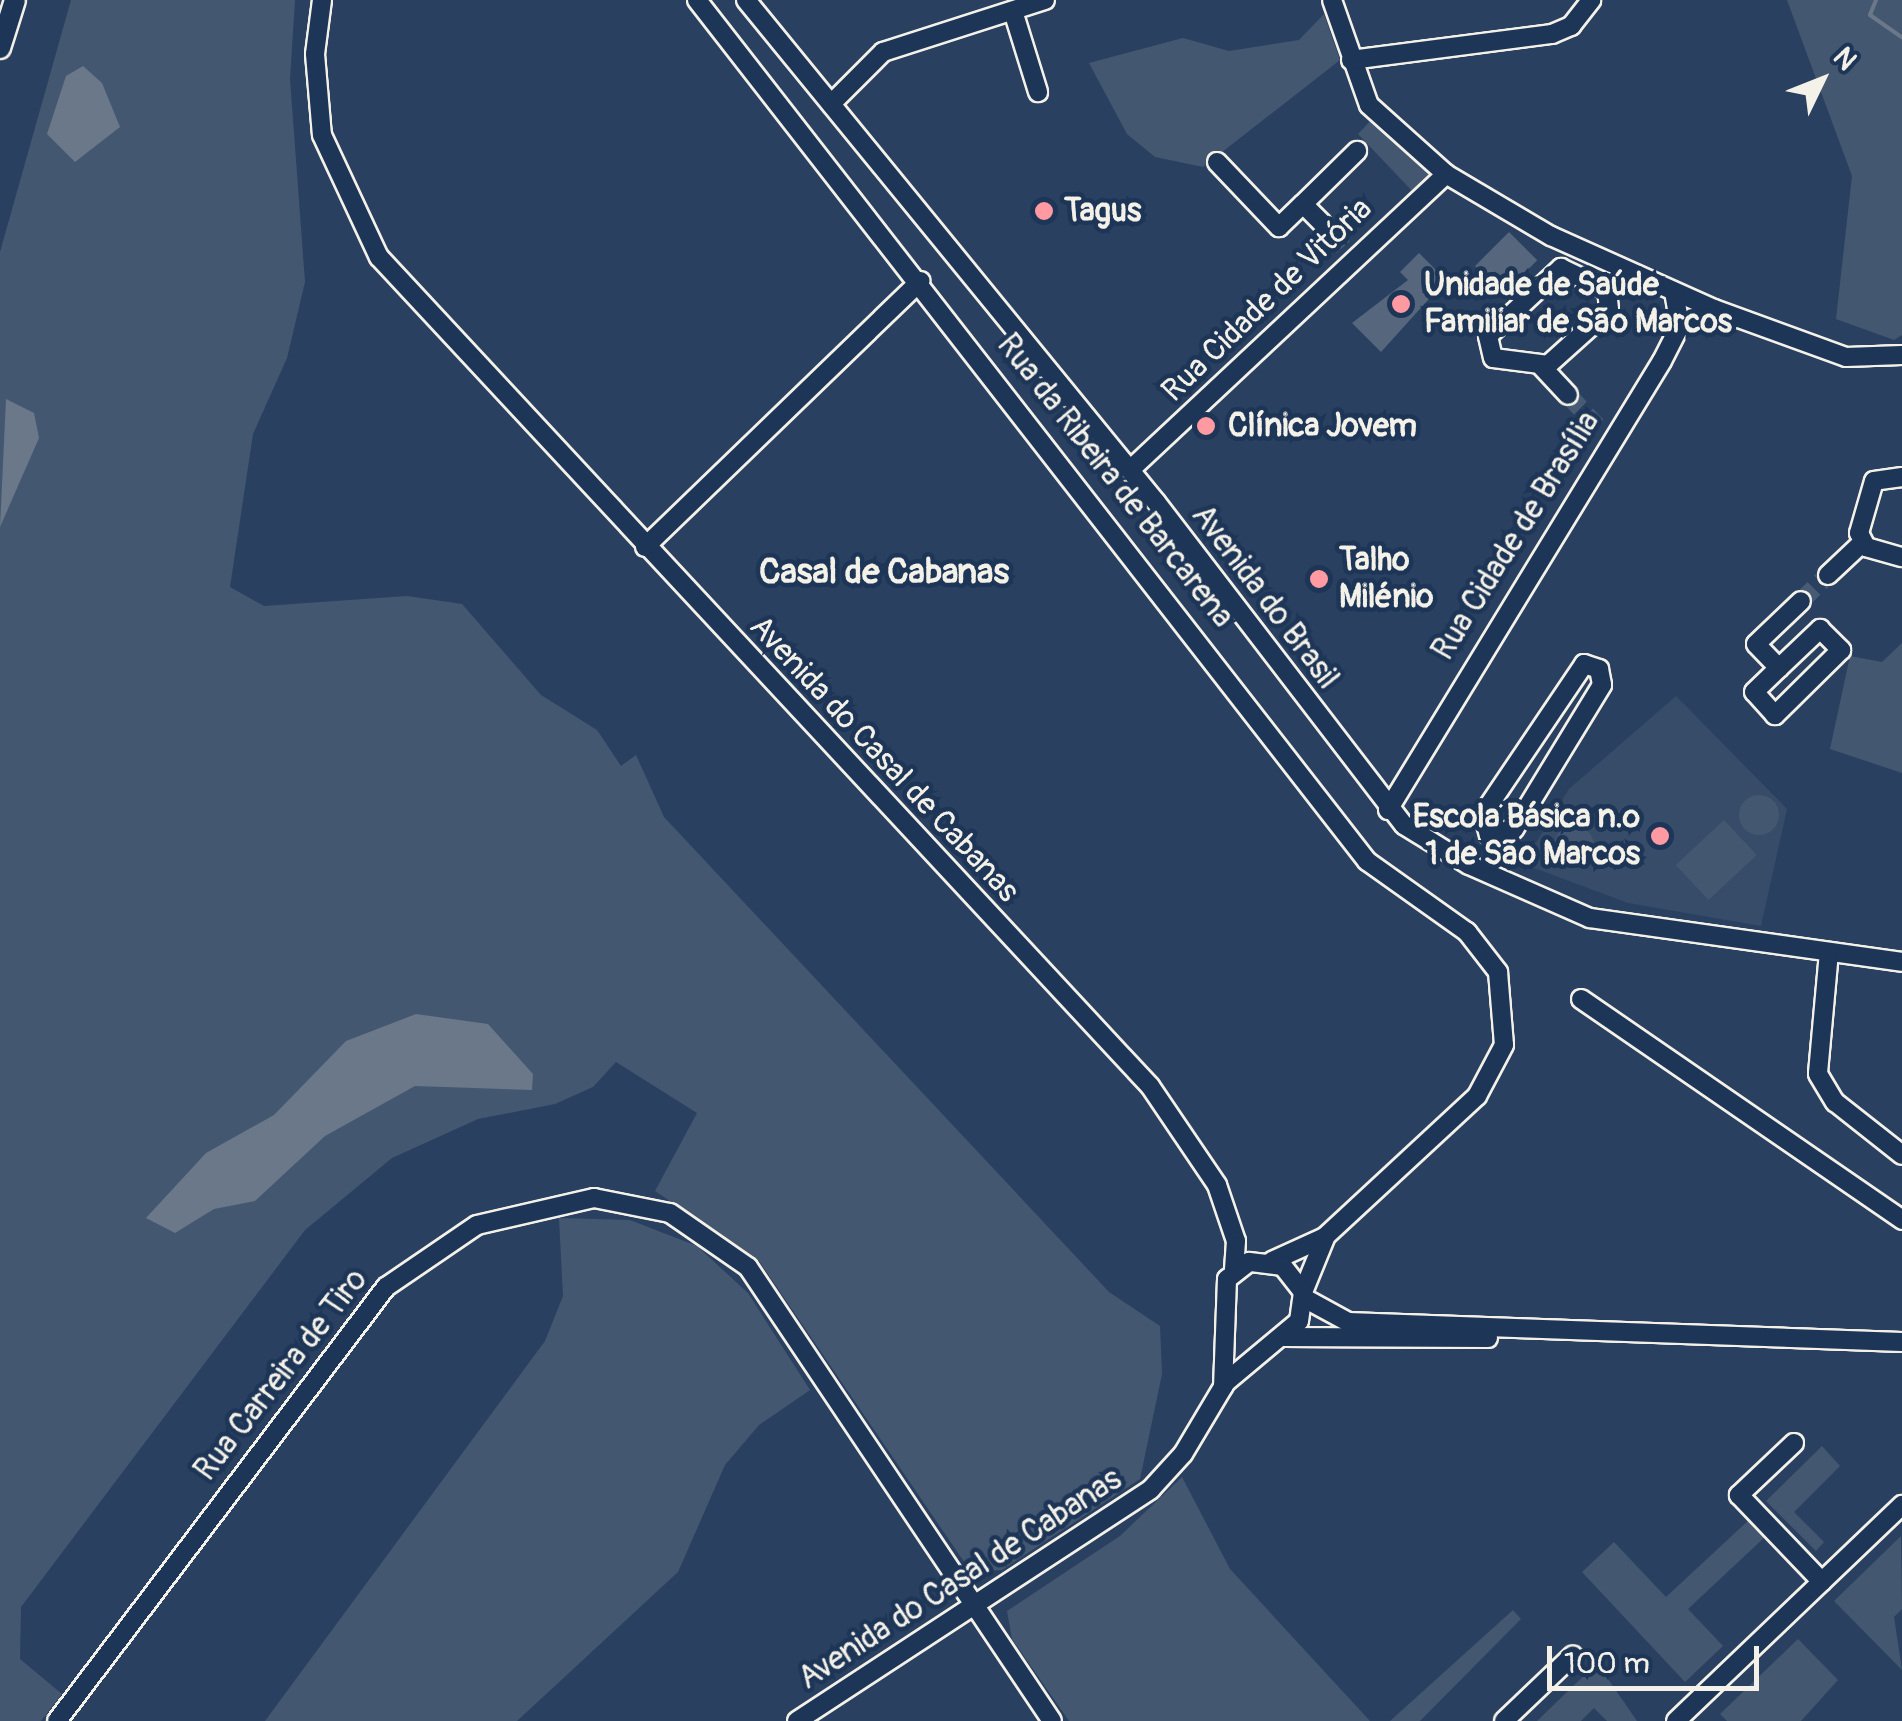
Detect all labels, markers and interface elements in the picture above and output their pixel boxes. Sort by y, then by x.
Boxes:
north arrow [1772,30,1872,130]
text: N [1825,40,1864,78]
street label: Rua Cidade de Vitória [1154,190,1380,410]
place label: Tagus [1064,192,1141,230]
marker: Tagus [1033,200,1055,222]
place label: Unidade de Saúde Familiar de São Marcos [1424,267,1732,342]
marker: Unidade de Saúde Familiar de São Marcos [1388,291,1414,317]
street label: Rua da Ribeira de Barcarena [988,327,1242,635]
street label: Rua Cidade de Brasília [1424,405,1608,667]
place label: Clínica Jovem [1228,407,1417,445]
marker: Clínica Jovem [1193,413,1219,439]
street label: Avenida do Brasil [1183,497,1347,697]
place label: Talho Milénio [1339,542,1433,617]
district label: Casal de Cabanas [759,551,1009,593]
marker: Talho Milénio [1308,568,1330,590]
street label: Avenida do Casal de Cabanas [741,608,1027,910]
place label: Escola Básica n.º 1 de São Marcos [1413,799,1640,874]
marker: Escola Básica n.º 1 de São Marcos [1649,825,1671,847]
street label: Rua Carreira de Tiro [186,1261,376,1489]
street label: Avenida do Casal de Cabanas [791,1460,1129,1698]
scale bar [1552,1626,1764,1688]
text: 100 m [1564,1645,1650,1682]

